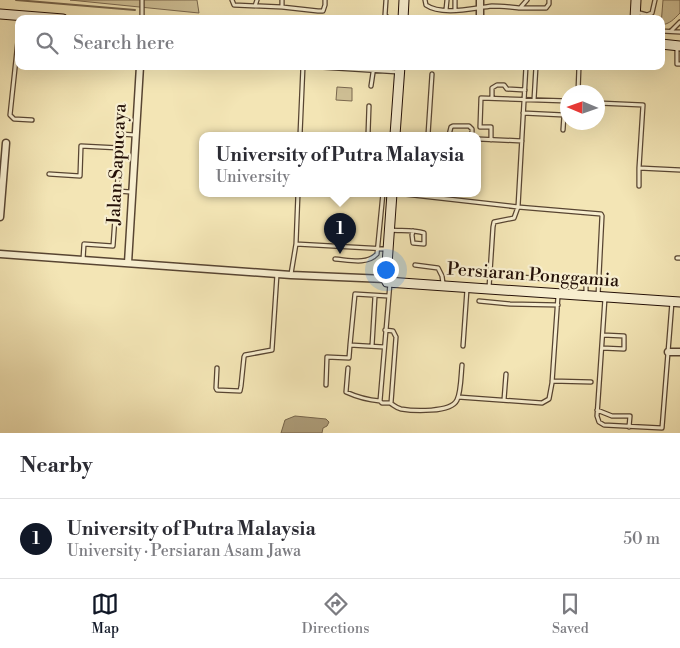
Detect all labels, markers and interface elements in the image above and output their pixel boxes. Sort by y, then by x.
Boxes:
search box [15,15,665,70]
icon: search [33,29,61,57]
text: Search here [73,31,174,55]
north arrow [560,85,605,130]
street label: Jalan Sapucaya [102,102,132,226]
popup [199,132,481,197]
text: University of Putra Malaysia [216,143,464,167]
text: University [216,167,290,187]
pin: 1 [324,213,356,254]
your location [373,257,399,283]
street label: Persiaran Ponggamia [446,258,621,293]
text: Nearby [20,453,93,479]
text: University of Putra Malaysia [67,517,316,541]
text: 1 [32,529,40,549]
text: 50 m [623,529,660,549]
text: University · Persiaran Asam Jawa [67,541,301,561]
tab: Map [91,590,119,638]
tab: Directions [302,590,369,638]
tab: Saved [552,590,589,638]

